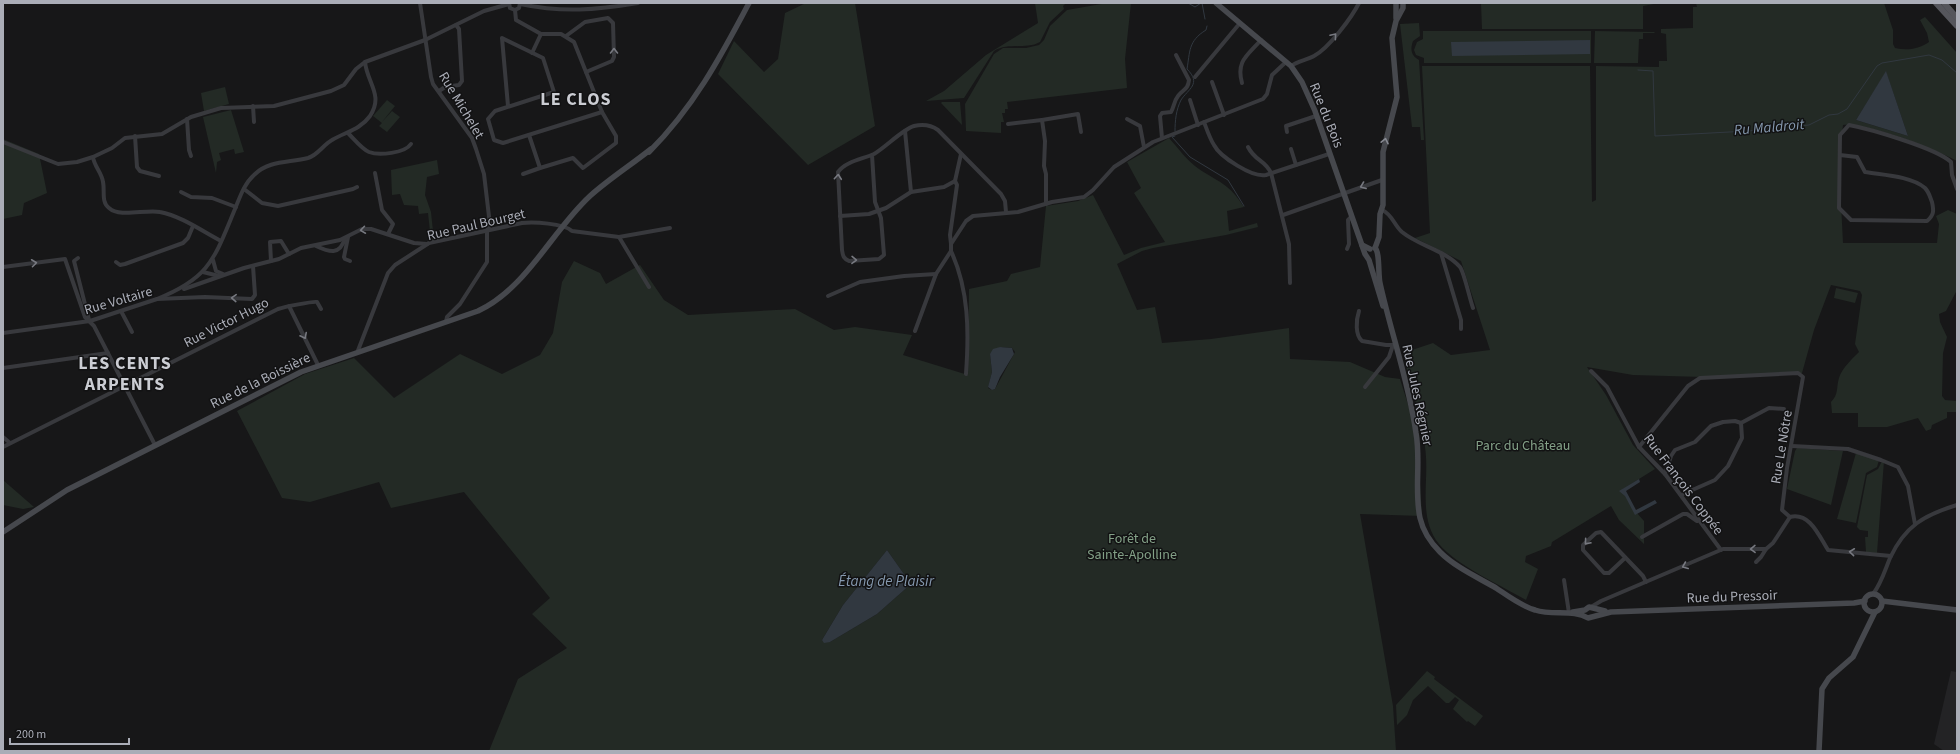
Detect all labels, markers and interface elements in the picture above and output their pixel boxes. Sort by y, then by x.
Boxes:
one-way arrow [1329,34,1336,41]
one-way arrow [610,48,618,54]
street label: Rue Michelet [433,68,489,143]
street label: Rue du Bois [1304,80,1348,151]
district label: LE CLOS [540,87,612,112]
water label: Ru Maldroit [1733,114,1806,141]
one-way arrow [1381,138,1389,144]
one-way arrow [834,174,843,180]
one-way arrow [1359,181,1366,189]
street label: Rue Paul Bourget [425,204,528,246]
one-way arrow [360,225,367,234]
one-way arrow [851,256,857,264]
one-way arrow [31,259,37,268]
street label: Rue Voltaire [82,282,155,320]
street label: Rue Victor Hugo [180,293,273,353]
one-way arrow [231,294,237,303]
one-way arrow [299,331,306,339]
street label: Rue Jules Régnier [1396,343,1438,448]
street label: Rue de la Boissière [207,348,314,414]
district label: LES CENTS ARPENTS [78,351,172,397]
street label: Rue Le Nôtre [1766,409,1798,486]
street label: Rue François Coppée [1639,430,1728,539]
park label: Parc du Château [1476,436,1570,456]
park label: Forêt de Sainte-Apolline [1087,529,1177,565]
one-way arrow [1585,537,1592,545]
one-way arrow [1750,545,1756,553]
one-way arrow [1849,548,1855,557]
one-way arrow [1681,561,1688,569]
water label: Étang de Plaisir [838,571,935,592]
street label: Rue du Pressoir [1686,585,1778,609]
scale bar [10,720,129,746]
text: 200 m [16,726,46,743]

